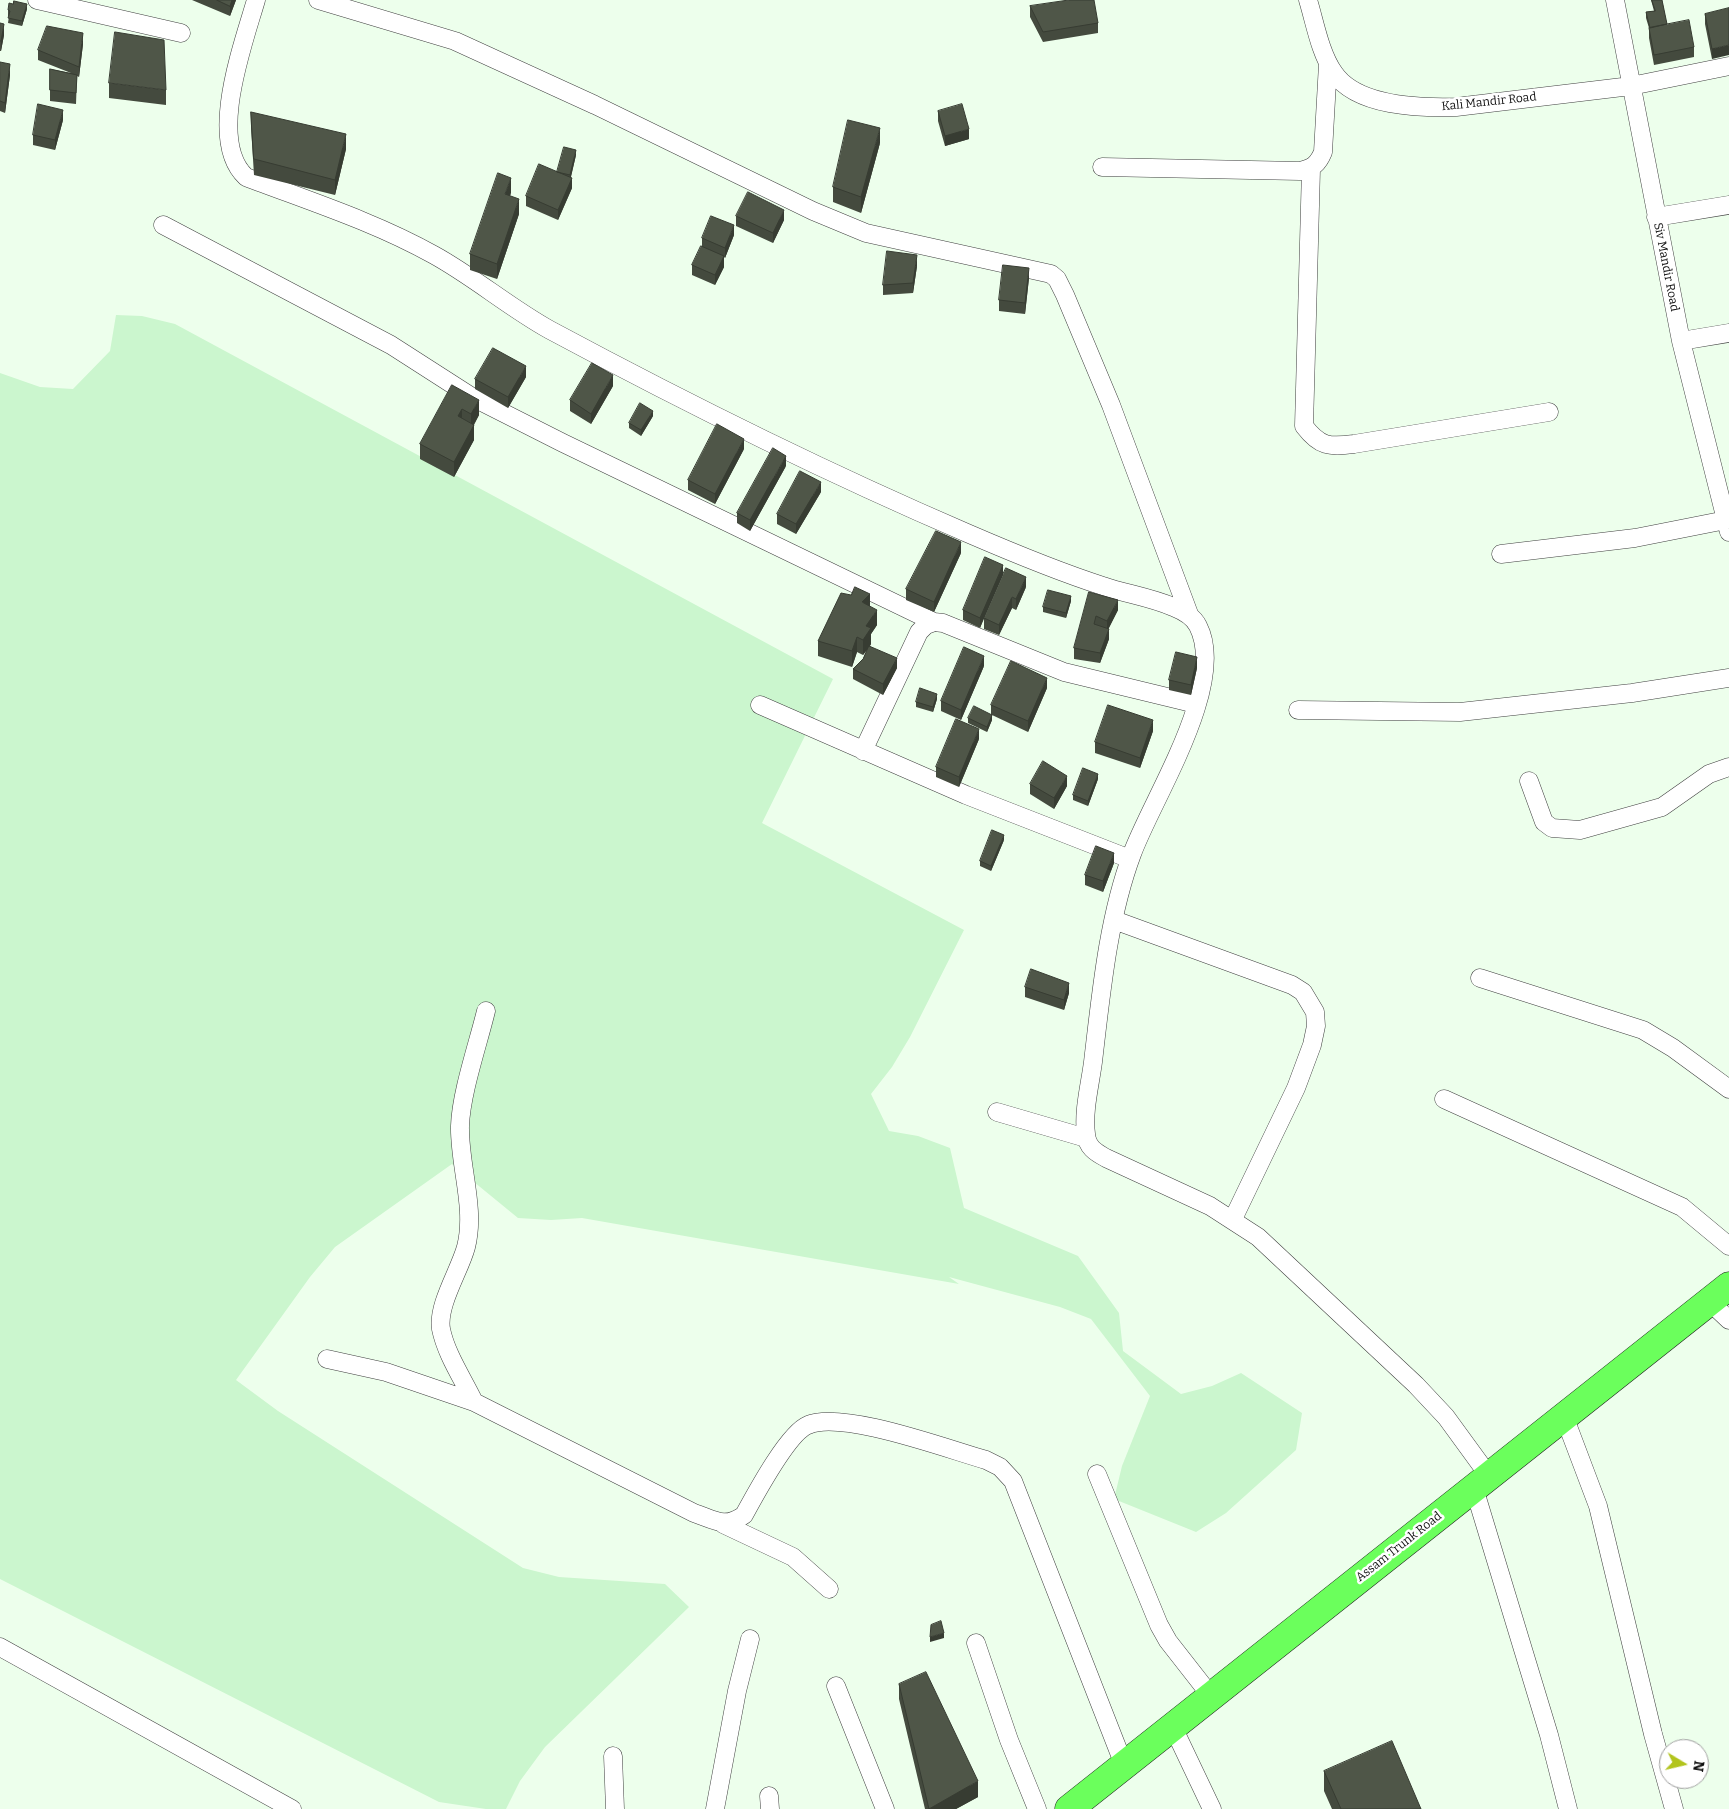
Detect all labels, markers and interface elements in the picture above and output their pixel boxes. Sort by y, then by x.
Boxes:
street label: Kali Mandir Road [1441,90,1537,114]
street label: Siv Mandir Road [1650,221,1682,313]
street label: Assam Trunk Road [1353,1509,1445,1585]
north arrow [1659,1739,1709,1789]
text: N [1689,1760,1708,1773]

